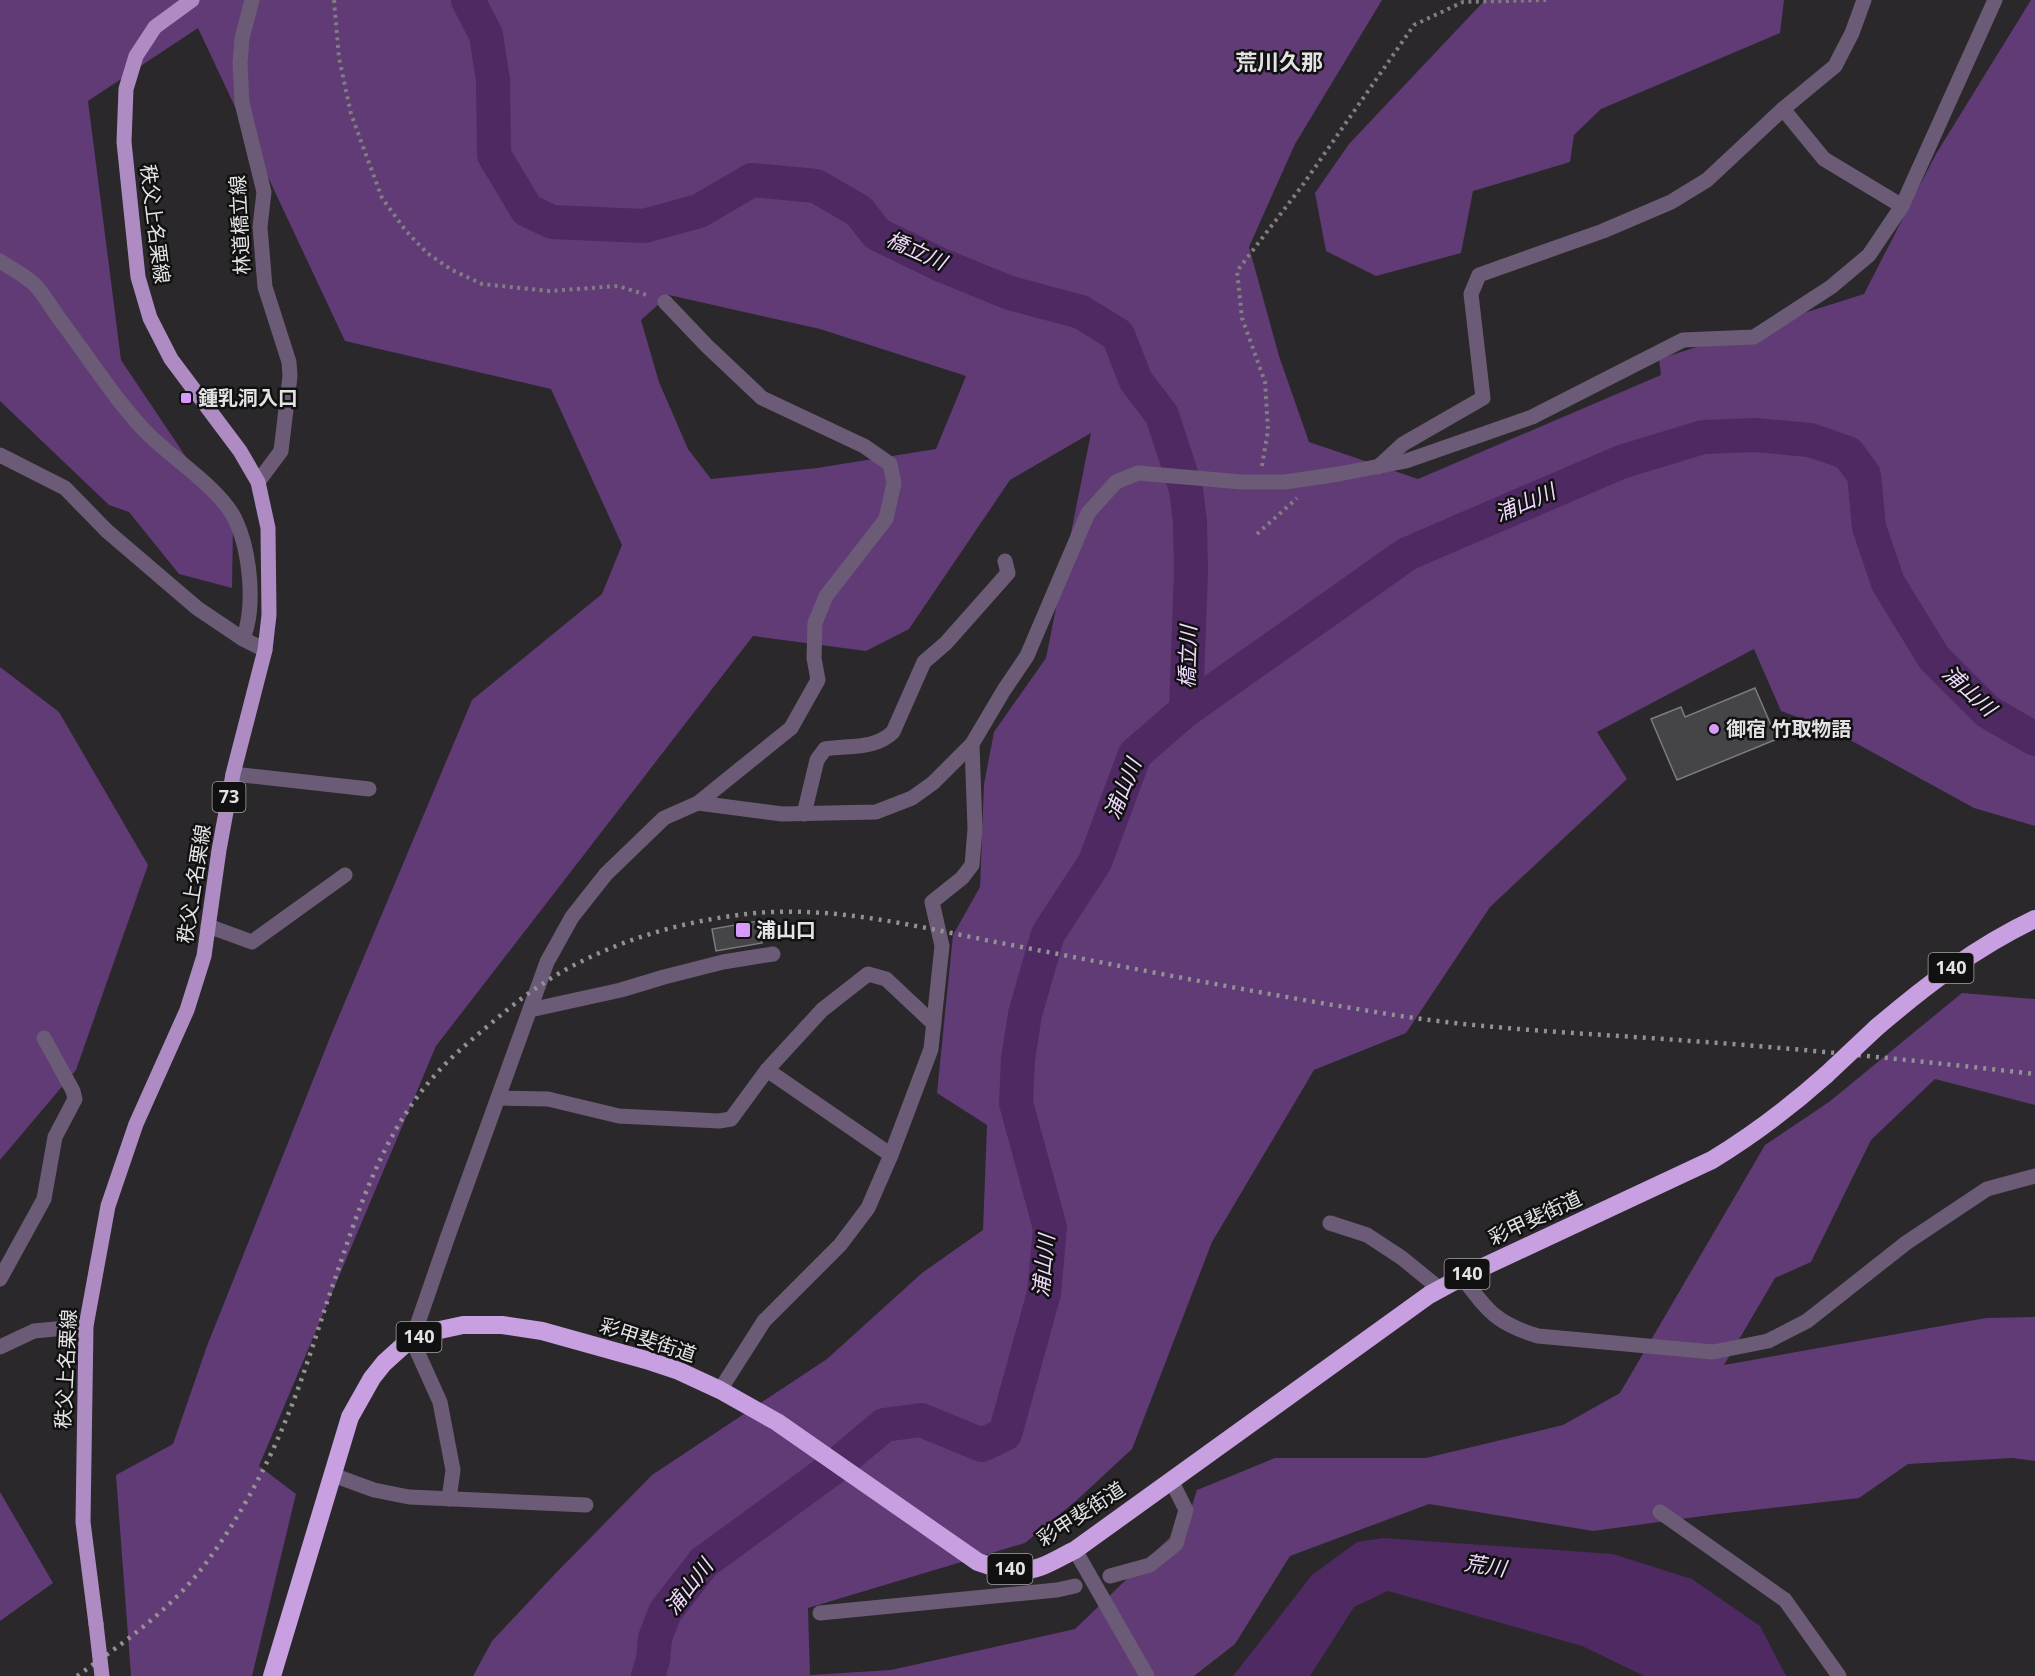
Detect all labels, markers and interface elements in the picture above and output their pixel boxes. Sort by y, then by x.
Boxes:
district label: 荒川久那 [1235,46,1323,76]
street label: 秩父上名栗線 [135,163,176,285]
street label: 林道橋立線 [223,174,256,276]
water label: 橋立川 [882,224,953,277]
place label: 鍾乳洞入口 [198,384,298,411]
marker: 鍾乳洞入口 [179,391,193,405]
water label: 浦山川 [1490,476,1561,527]
water label: 橋立川 [1172,623,1202,689]
water label: 浦山川 [1937,659,2004,723]
place label: 御宿 竹取物語 [1726,715,1851,742]
marker: 御宿 竹取物語 [1707,722,1721,736]
water label: 浦山川 [1097,752,1148,823]
road number: 73 [212,782,246,812]
street label: 秩父上名栗線 [171,823,216,945]
place label: 浦山口 [756,916,816,943]
marker: 浦山口 [734,921,752,939]
road number: 140 [1928,953,1974,983]
street label: 彩甲斐街道 [1484,1184,1586,1251]
water label: 浦山川 [1026,1231,1060,1299]
road number: 140 [1444,1259,1490,1289]
street label: 秩父上名栗線 [49,1308,82,1430]
street label: 彩甲斐街道 [596,1311,700,1368]
road number: 140 [396,1322,442,1352]
street label: 彩甲斐街道 [1031,1475,1130,1552]
water label: 荒川 [1462,1548,1510,1582]
water label: 浦山川 [658,1551,720,1620]
road number: 140 [988,1554,1032,1584]

